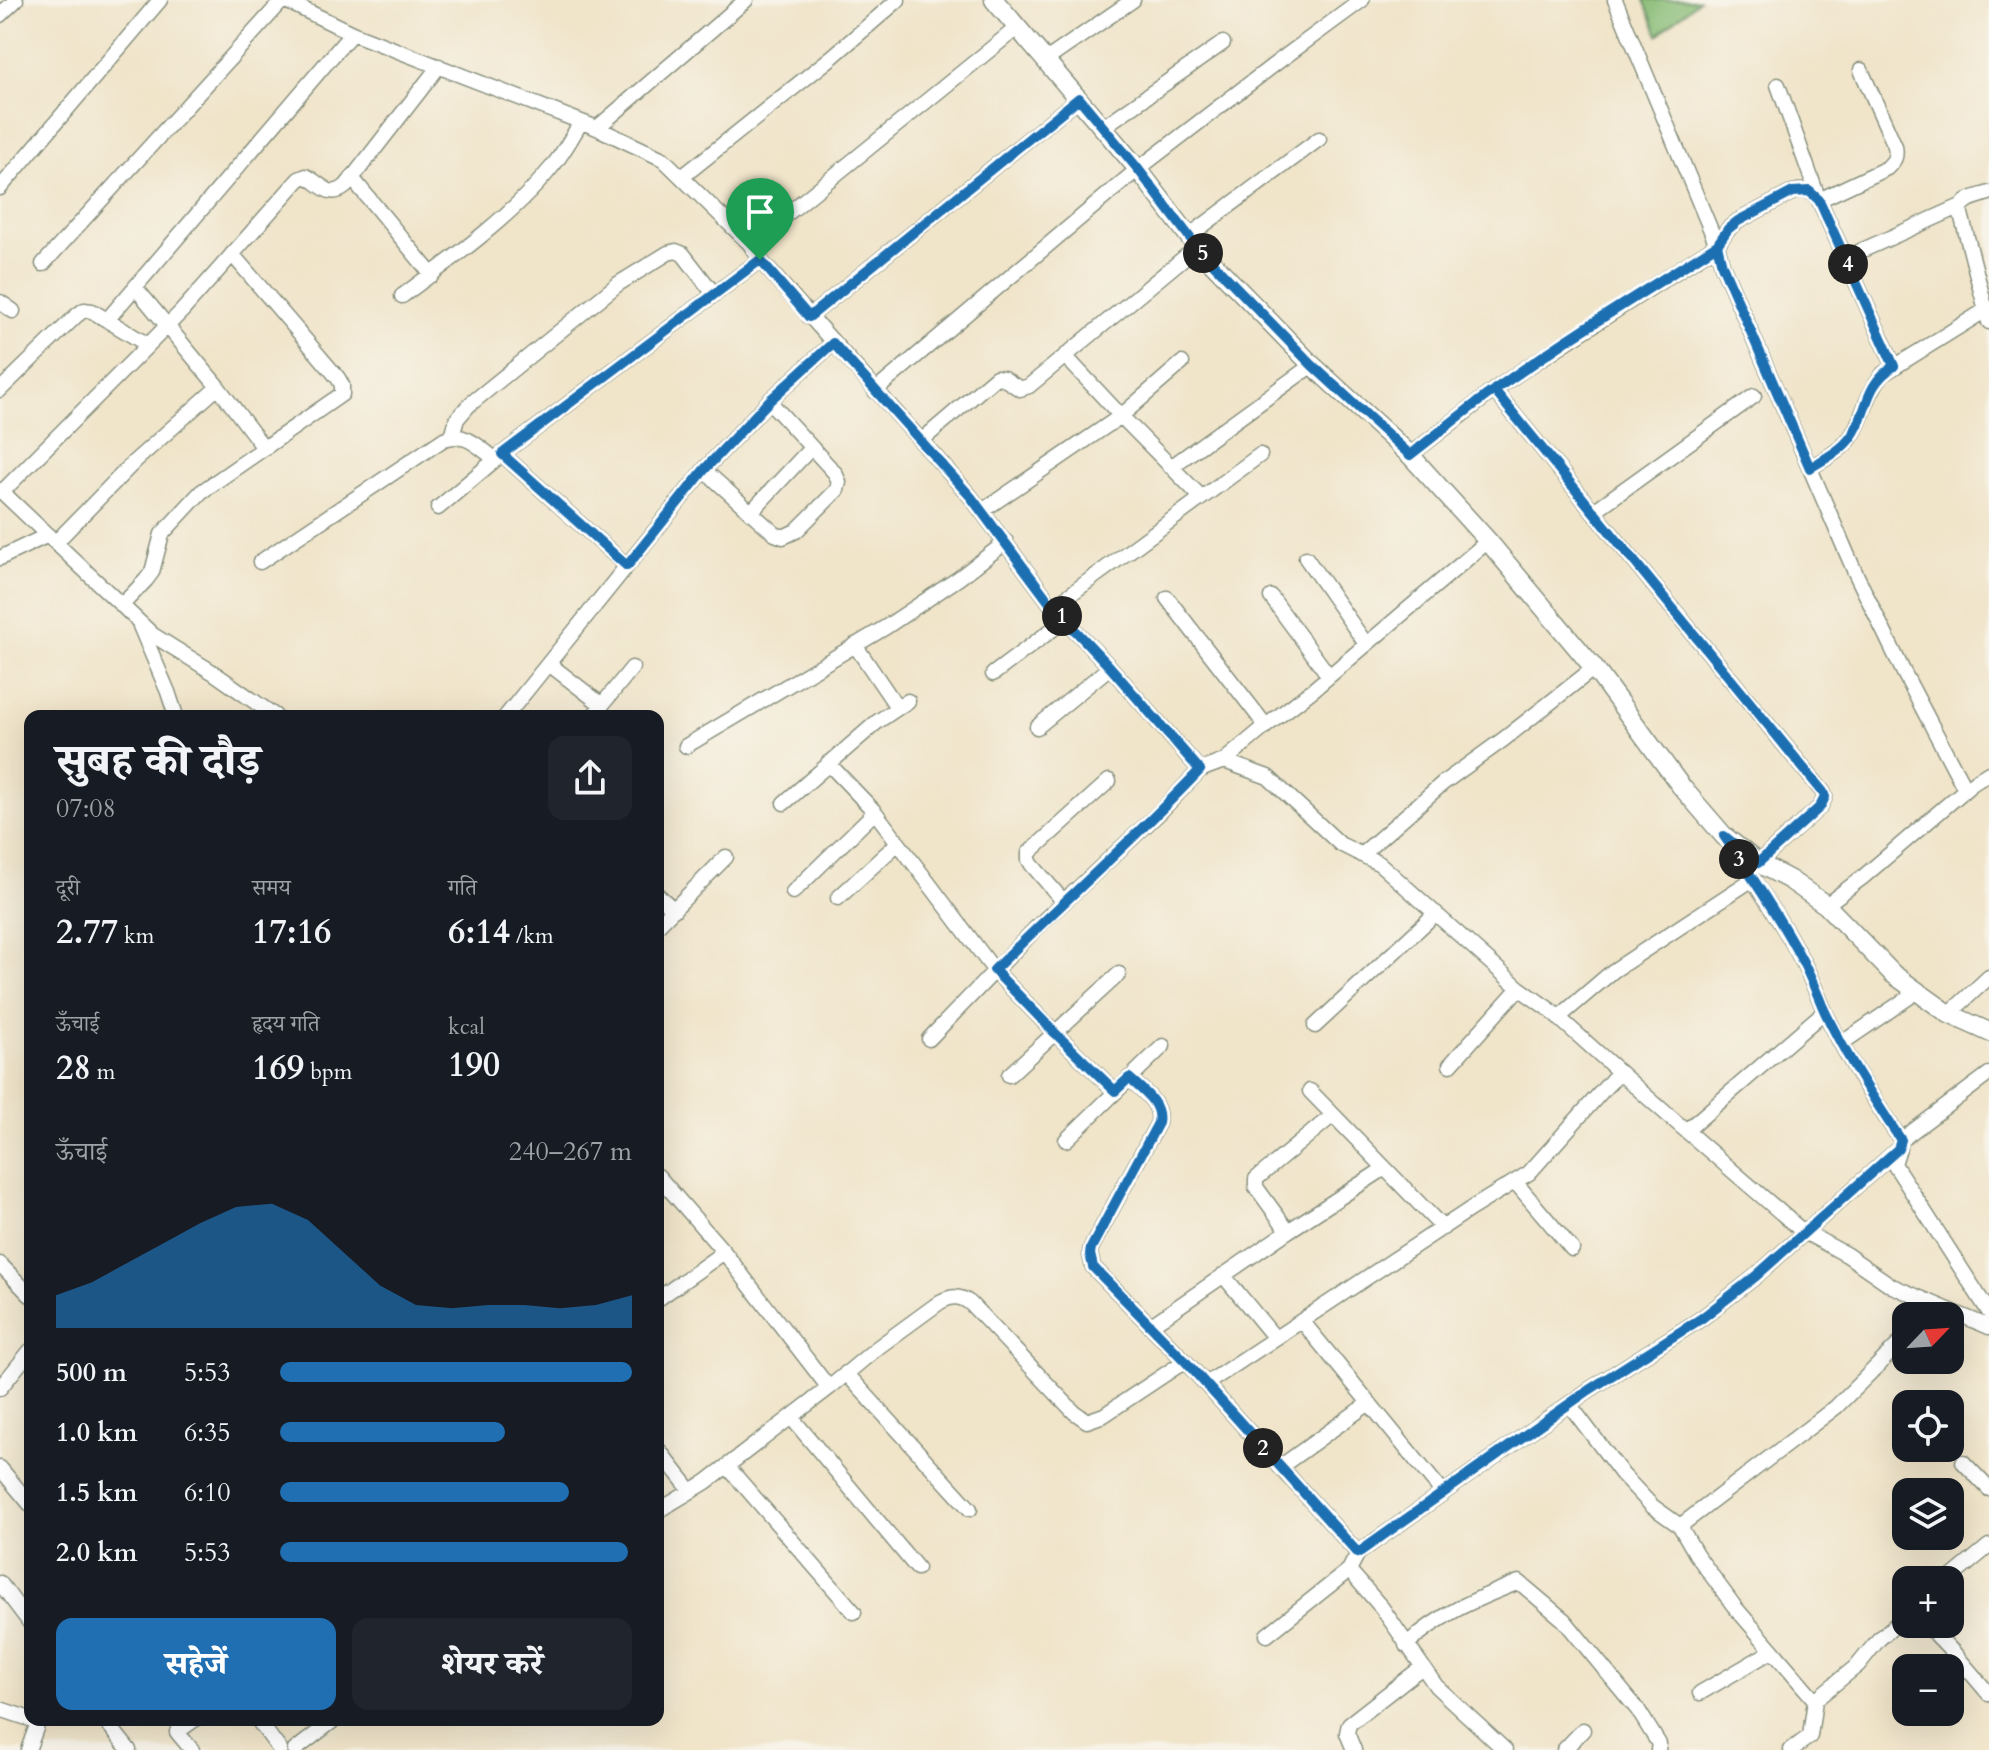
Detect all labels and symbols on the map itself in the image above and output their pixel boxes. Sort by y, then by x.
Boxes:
pin [726,178,794,260]
pin: 5 [1183,233,1223,273]
pin: 4 [1828,244,1868,284]
pin: 1 [1042,596,1082,636]
pin: 3 [1719,839,1759,879]
north arrow [1892,1302,1964,1374]
pin: 2 [1243,1428,1283,1468]

